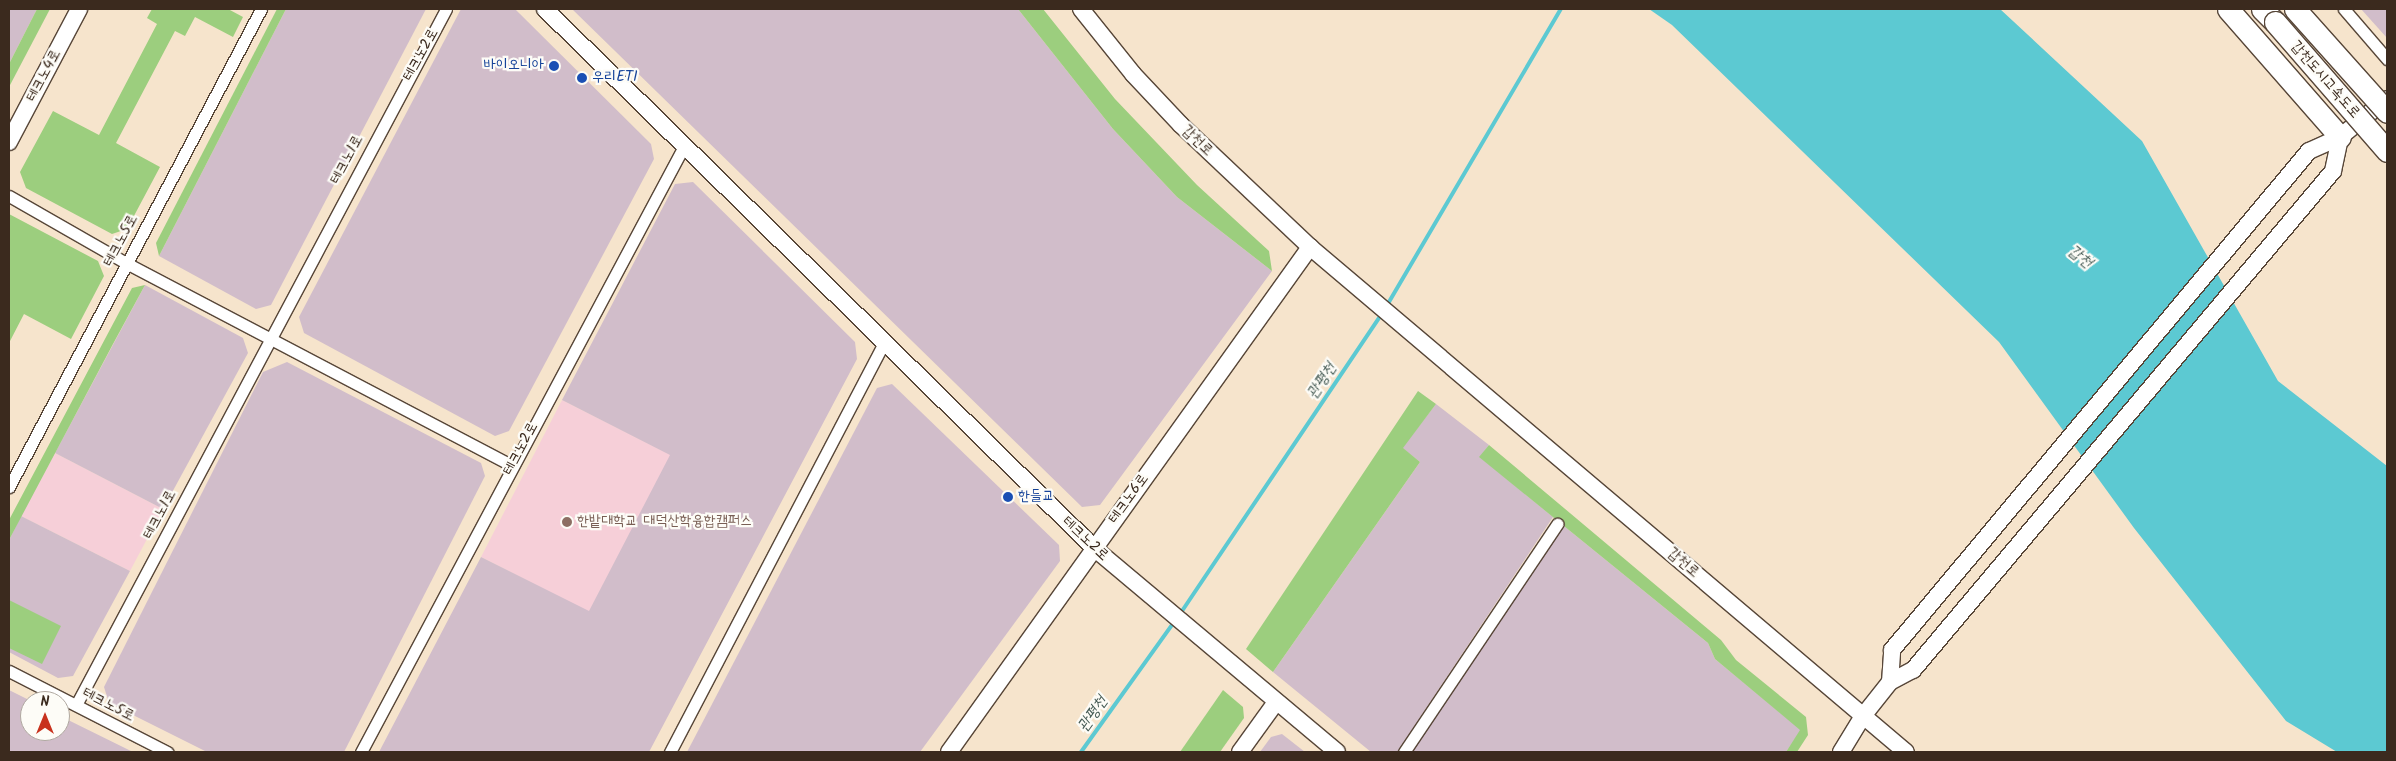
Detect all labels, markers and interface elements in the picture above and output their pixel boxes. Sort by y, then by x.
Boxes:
street label: 테크노2로 [399,26,443,84]
street label: 갑천도시고속도로 [2287,38,2363,122]
street label: 테크노4로 [23,47,65,105]
place label: 바이오니아 [484,57,544,75]
marker: 바이오니아 [548,60,560,72]
place label: 우리ETI [592,69,638,87]
marker: 우리ETI [576,72,588,84]
street label: 갑천로 [1178,122,1216,160]
street label: 테크노1로 [327,132,367,188]
street label: 테크노5로 [100,212,142,270]
water label: 갑천 [2064,241,2096,273]
water label: 관평천 [1303,360,1341,402]
street label: 테크노2로 [500,420,542,478]
street label: 테크노6로 [1105,471,1153,527]
street label: 테크노1로 [140,487,180,543]
place label: 한들교 [1018,488,1054,506]
marker: 한들교 [1002,491,1014,503]
place label: 한밭대학교 대덕산학융합캠퍼스 [577,513,752,531]
street label: 테크노2로 [1058,513,1112,565]
marker: 한밭대학교 대덕산학융합캠퍼스 [561,516,573,528]
street label: 갑천로 [1663,544,1703,582]
street label: 테크노5로 [79,684,137,726]
north arrow [20,691,70,741]
text: N [41,691,49,713]
water label: 관평천 [1074,693,1112,735]

